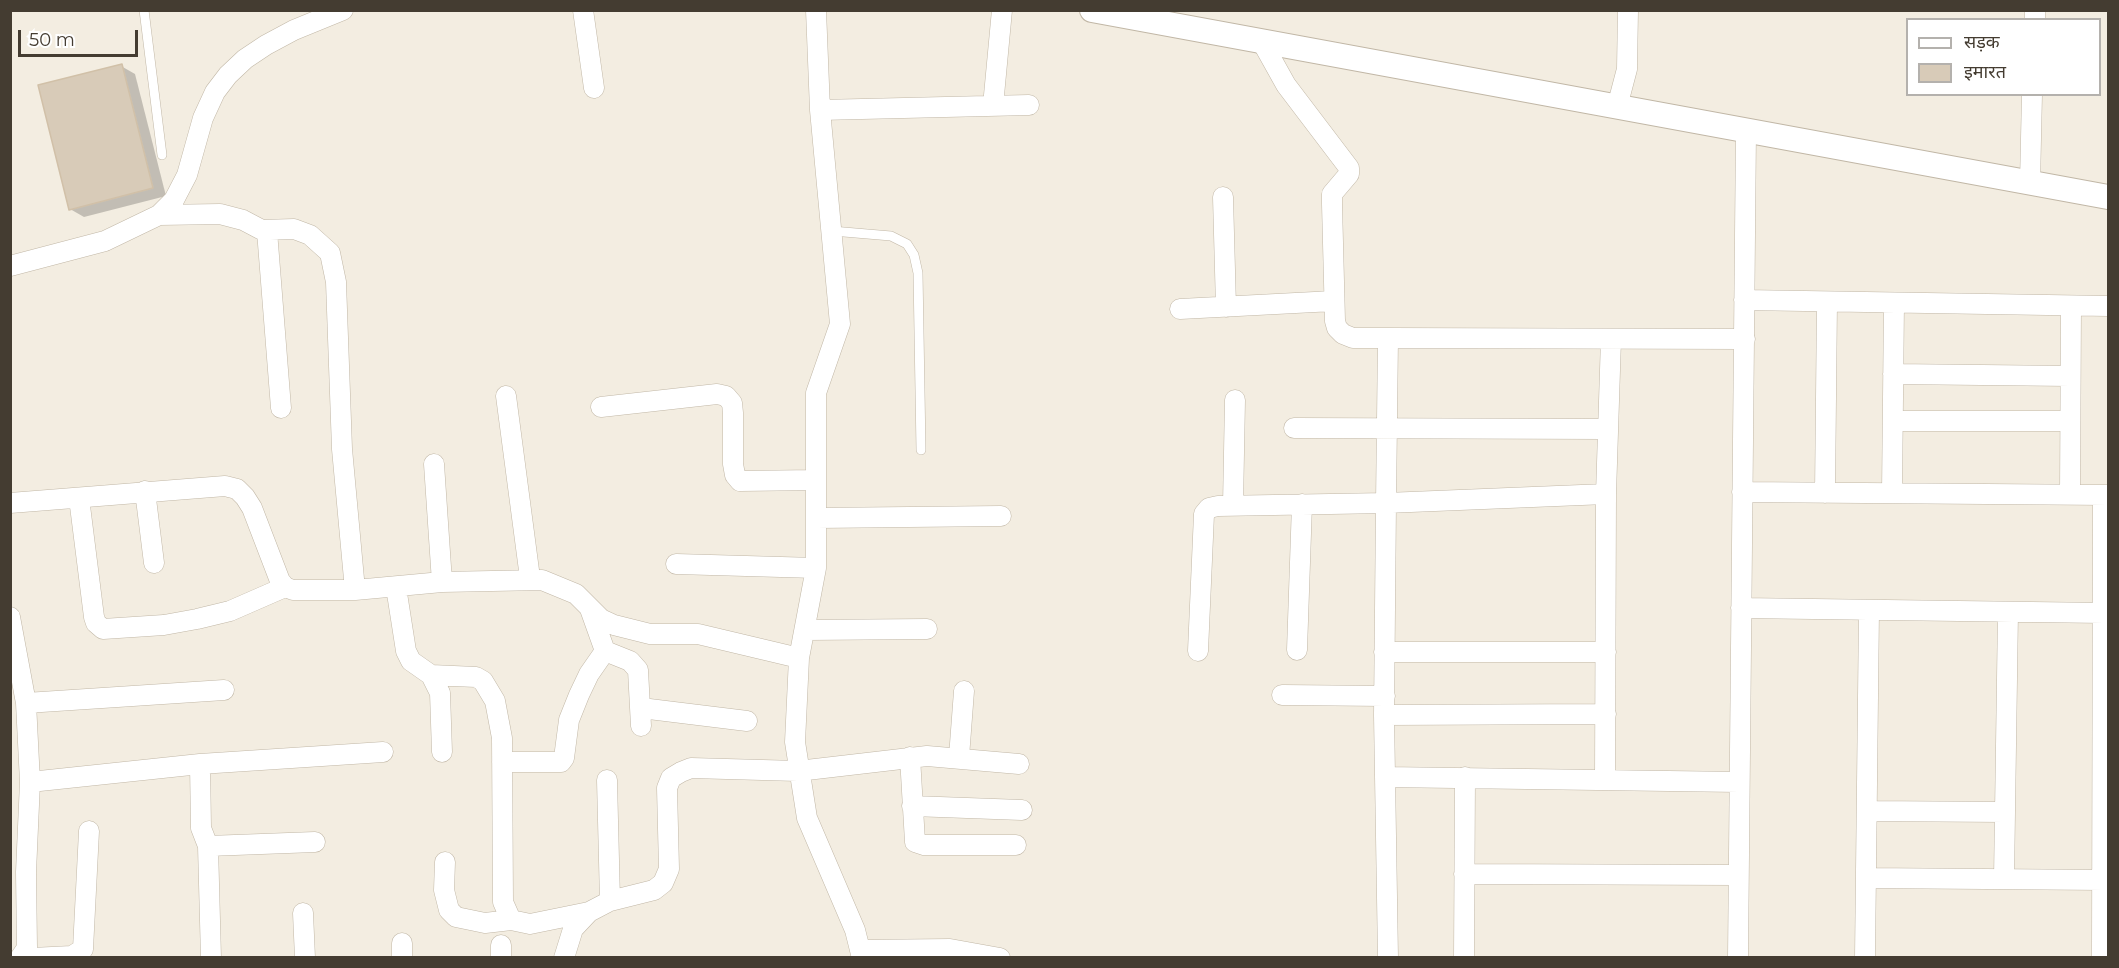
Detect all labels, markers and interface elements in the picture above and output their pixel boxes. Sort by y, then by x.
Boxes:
scale bar [21,18,141,56]
legend [1906,18,2101,96]
text: 50 m [29,29,75,51]
text: सड़क [1964,31,2000,53]
text: इमारत [1964,61,2006,83]

